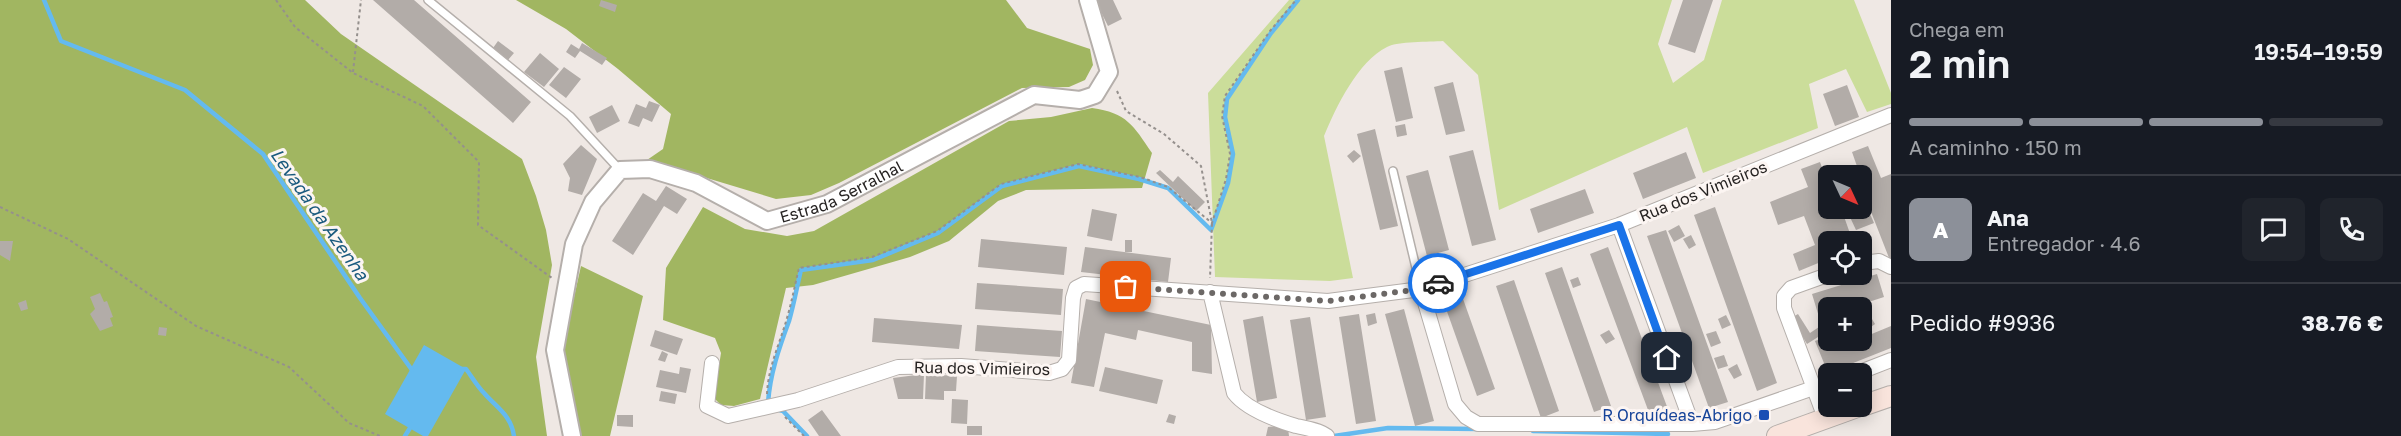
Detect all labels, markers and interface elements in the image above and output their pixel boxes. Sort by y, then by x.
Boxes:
text: Chega em [1909,17,2004,41]
text: 19:54–19:59 [2254,38,2383,65]
text: 2 min [1909,40,2010,87]
text: A caminho · 150 m [1909,135,2082,159]
water label: Levada da Azenha [266,144,374,285]
street label: Estrada Serralhal [777,156,906,227]
street label: Rua dos Vimieiros [1636,156,1770,226]
north arrow [1818,165,1872,219]
map controls [1818,165,1872,417]
button: chat [2242,198,2305,261]
button: phone [2320,198,2383,261]
text: Ana [1987,204,2029,231]
text: A [1933,216,1948,243]
button: locate [1818,231,1872,285]
text: Entregador · 4.6 [1987,231,2141,255]
courier [1408,253,1468,313]
pin [1100,261,1151,312]
icon: car [1422,267,1455,300]
icon: bag [1109,270,1142,303]
button: + [1818,297,1872,351]
text: Pedido #9936 [1909,309,2055,336]
text: 38.76 € [2301,309,2383,336]
pin [1641,332,1692,383]
icon: home [1650,341,1683,374]
street label: Rua dos Vimieiros [914,357,1050,379]
button: − [1818,363,1872,417]
place label: R Orquídeas-Abrigo [1602,405,1752,425]
marker: R Orquídeas-Abrigo [1757,408,1771,422]

